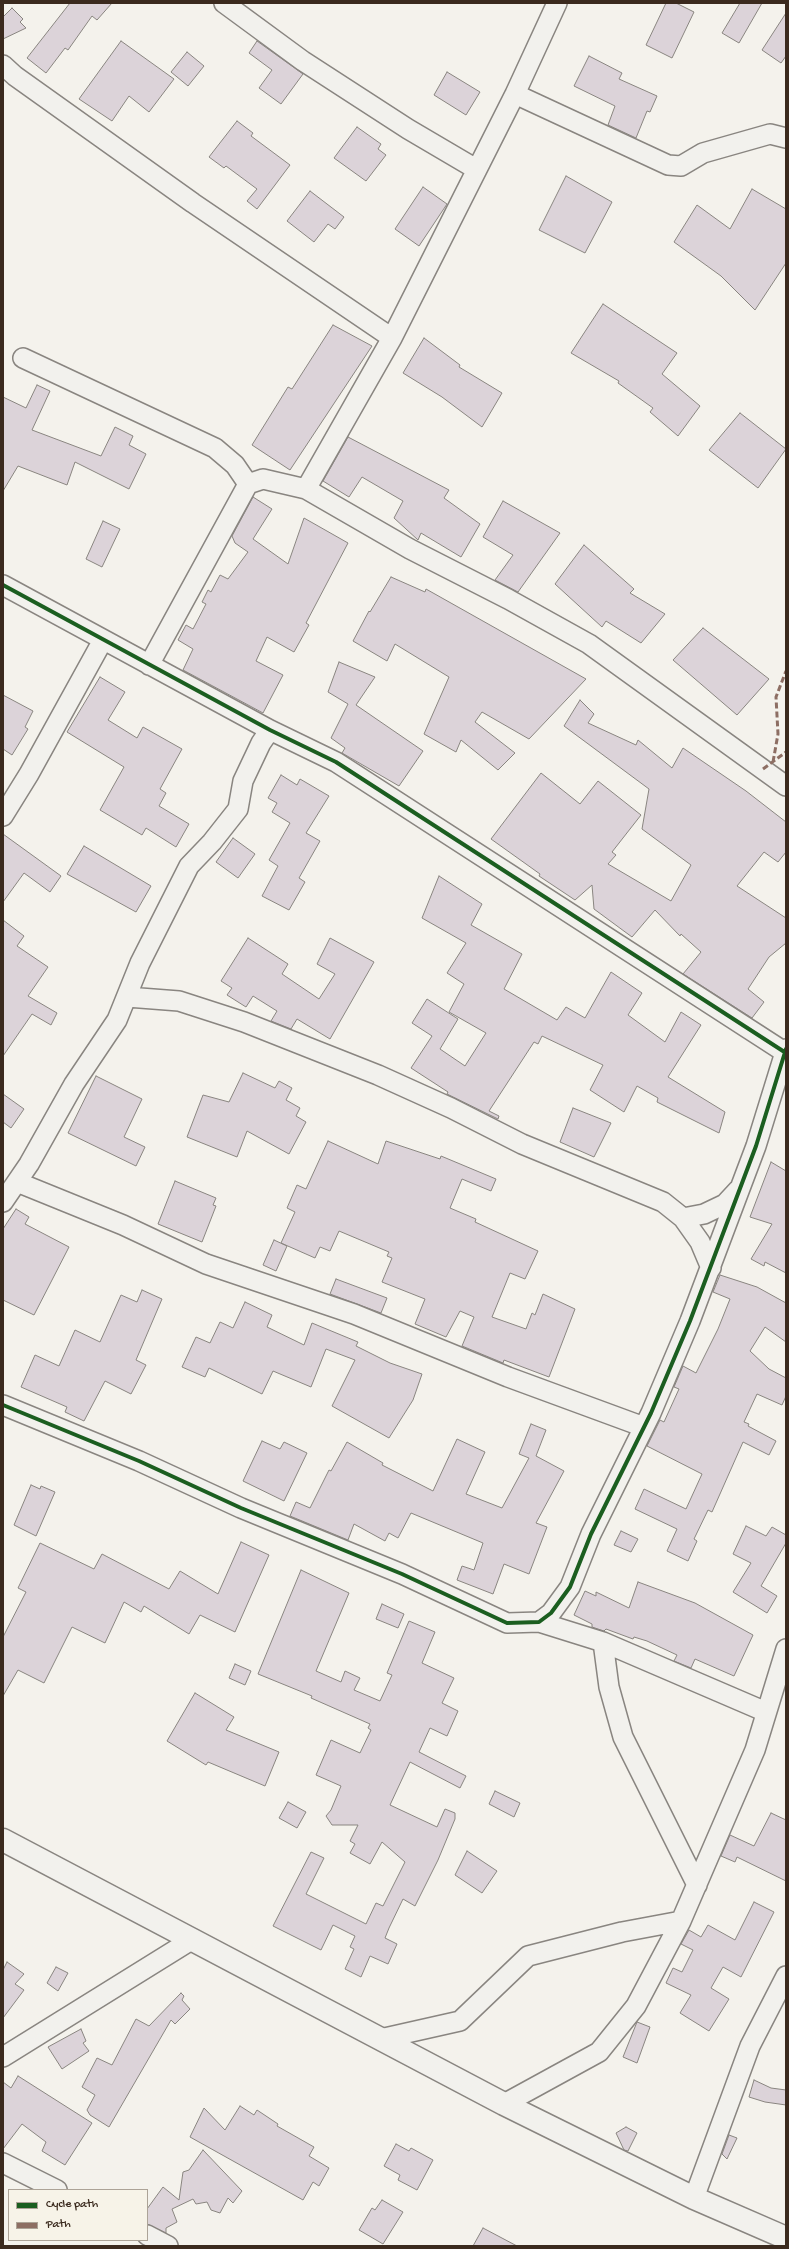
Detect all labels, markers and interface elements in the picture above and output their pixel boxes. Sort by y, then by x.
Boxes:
legend [8,2189,148,2241]
text: Cycle path [46,2198,98,2212]
text: Path [46,2218,71,2232]

